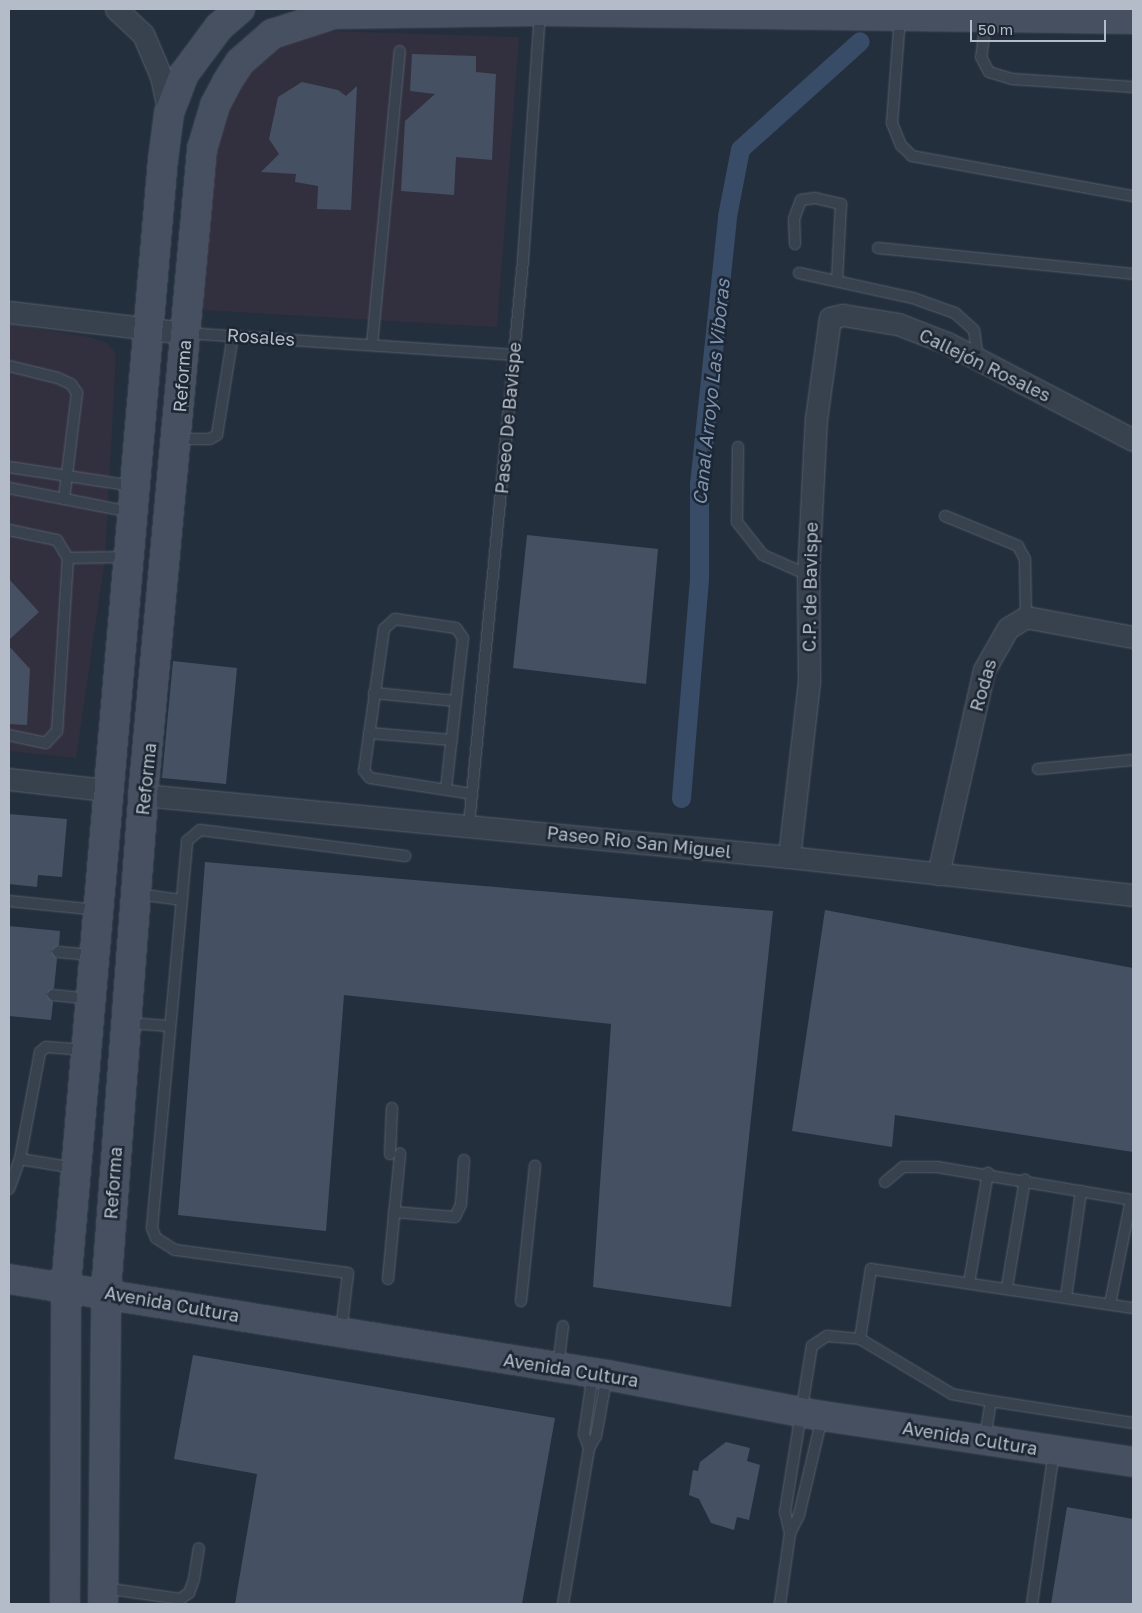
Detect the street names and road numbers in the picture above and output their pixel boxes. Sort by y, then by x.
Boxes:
street label: Rosales [226,324,296,350]
street label: Callejón Rosales [916,324,1054,406]
street label: Reforma [169,339,195,413]
street label: Paseo De Bavispe [491,341,525,495]
street label: C.P. de Bavispe [798,522,822,652]
street label: Rodas [965,656,1001,714]
street label: Reforma [131,742,161,816]
street label: Paseo Rio San Miguel [546,822,732,862]
street label: Reforma [100,1146,126,1220]
street label: Avenida Cultura [103,1282,241,1326]
street label: Avenida Cultura [502,1349,640,1391]
street label: Avenida Cultura [901,1417,1039,1459]

